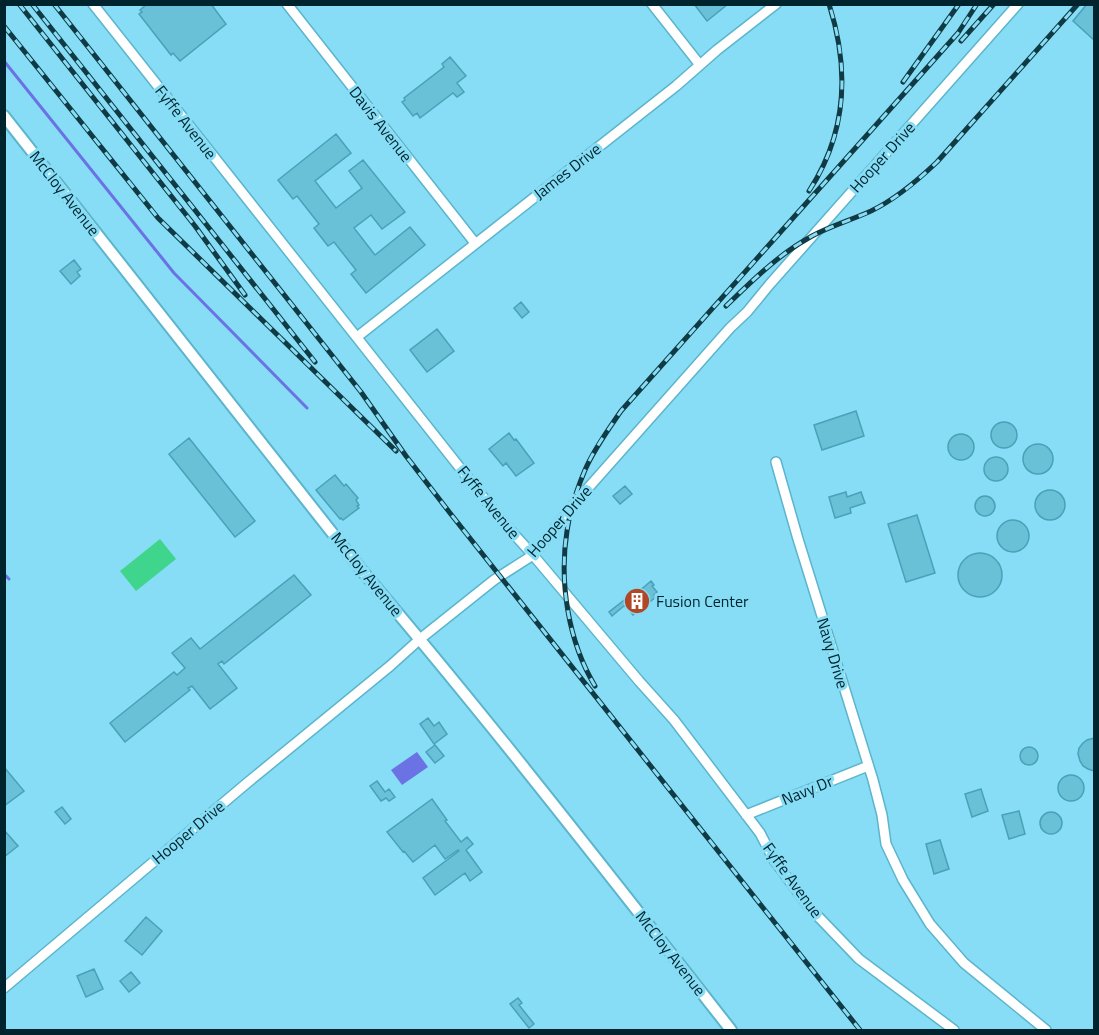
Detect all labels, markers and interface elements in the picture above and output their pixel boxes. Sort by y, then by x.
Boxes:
street label: Fyffe Avenue [149,80,223,164]
street label: Davis Avenue [344,81,418,167]
street label: Hooper Drive [844,116,920,198]
street label: James Drive [528,137,606,205]
street label: McCloy Avenue [24,145,106,241]
street label: Fyffe Avenue [452,460,526,544]
street label: Hooper Drive [521,480,597,562]
street label: McCloy Avenue [325,527,409,621]
building icon: Fusion Center [622,586,652,616]
place label: Fusion Center [656,589,749,613]
street label: Navy Drive [811,615,855,691]
street label: Navy Dr [778,769,837,811]
street label: Hooper Drive [147,794,229,870]
street label: Fyffe Avenue [757,837,829,923]
street label: McCloy Avenue [630,905,712,1001]

